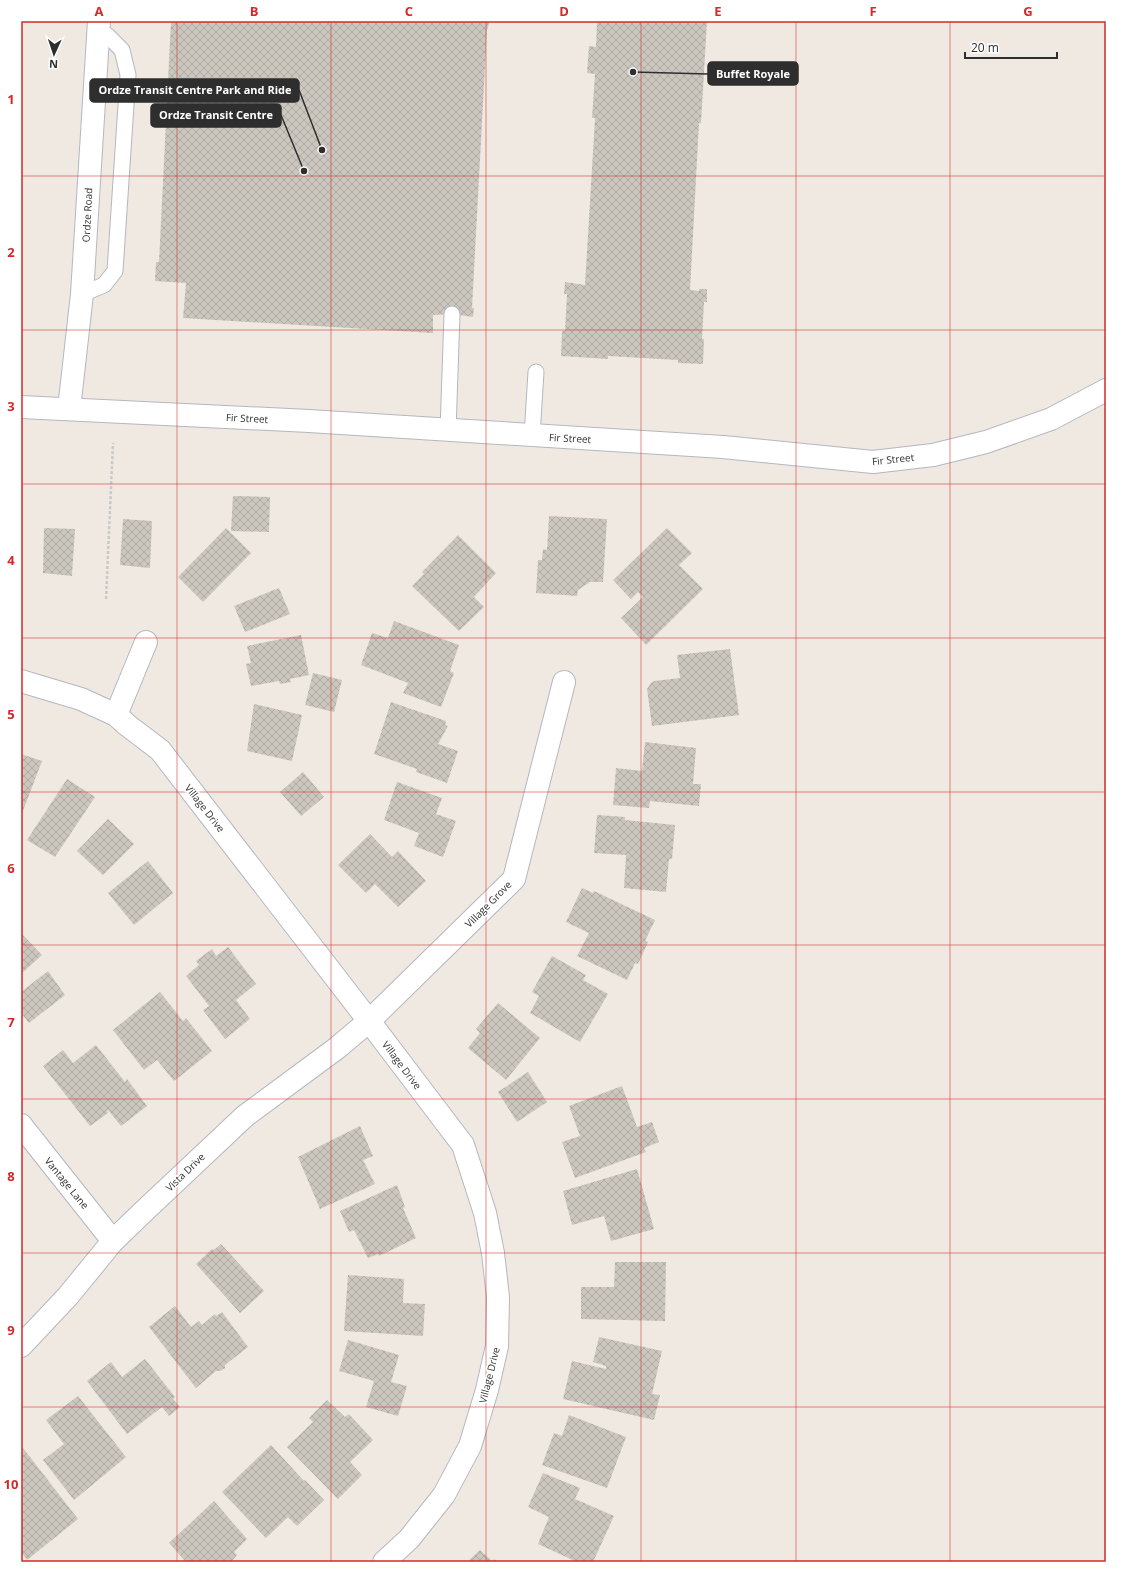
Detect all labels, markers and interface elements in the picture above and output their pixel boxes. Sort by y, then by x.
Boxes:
text: A [95,2,104,20]
text: B [250,2,259,20]
text: C [405,2,413,20]
text: D [559,2,569,20]
text: E [714,2,722,20]
text: F [869,2,877,20]
text: G [1023,2,1033,20]
north arrow [34,34,74,74]
scale bar [965,34,1057,60]
text: 20 m [971,39,999,56]
text: N [49,57,58,72]
callout: Buffet Royale [708,62,798,85]
text: Buffet Royale [716,66,791,81]
callout: Ordze Transit Centre Park and Ride [90,79,299,102]
text: Ordze Transit Centre Park and Ride [99,82,292,97]
text: 1 [7,90,15,108]
callout: Ordze Transit Centre [151,104,281,127]
text: Ordze Transit Centre [159,107,274,122]
street label: Ordze Road [79,187,95,243]
text: 2 [7,243,15,261]
text: 3 [7,397,15,415]
street label: Fir Street [226,410,269,426]
street label: Fir Street [549,430,592,446]
street label: Fir Street [871,450,915,468]
text: 4 [7,551,15,569]
text: 5 [7,705,15,723]
street label: Village Drive [182,781,228,835]
text: 6 [7,859,15,877]
street label: Village Grove [462,877,515,930]
text: 7 [7,1013,15,1031]
street label: Village Drive [379,1038,425,1092]
street label: Vista Drive [162,1150,208,1194]
street label: Vantage Lane [42,1154,92,1212]
text: 8 [7,1167,15,1185]
text: 9 [7,1321,15,1339]
street label: Village Drive [475,1345,503,1404]
text: 10 [4,1475,18,1493]

